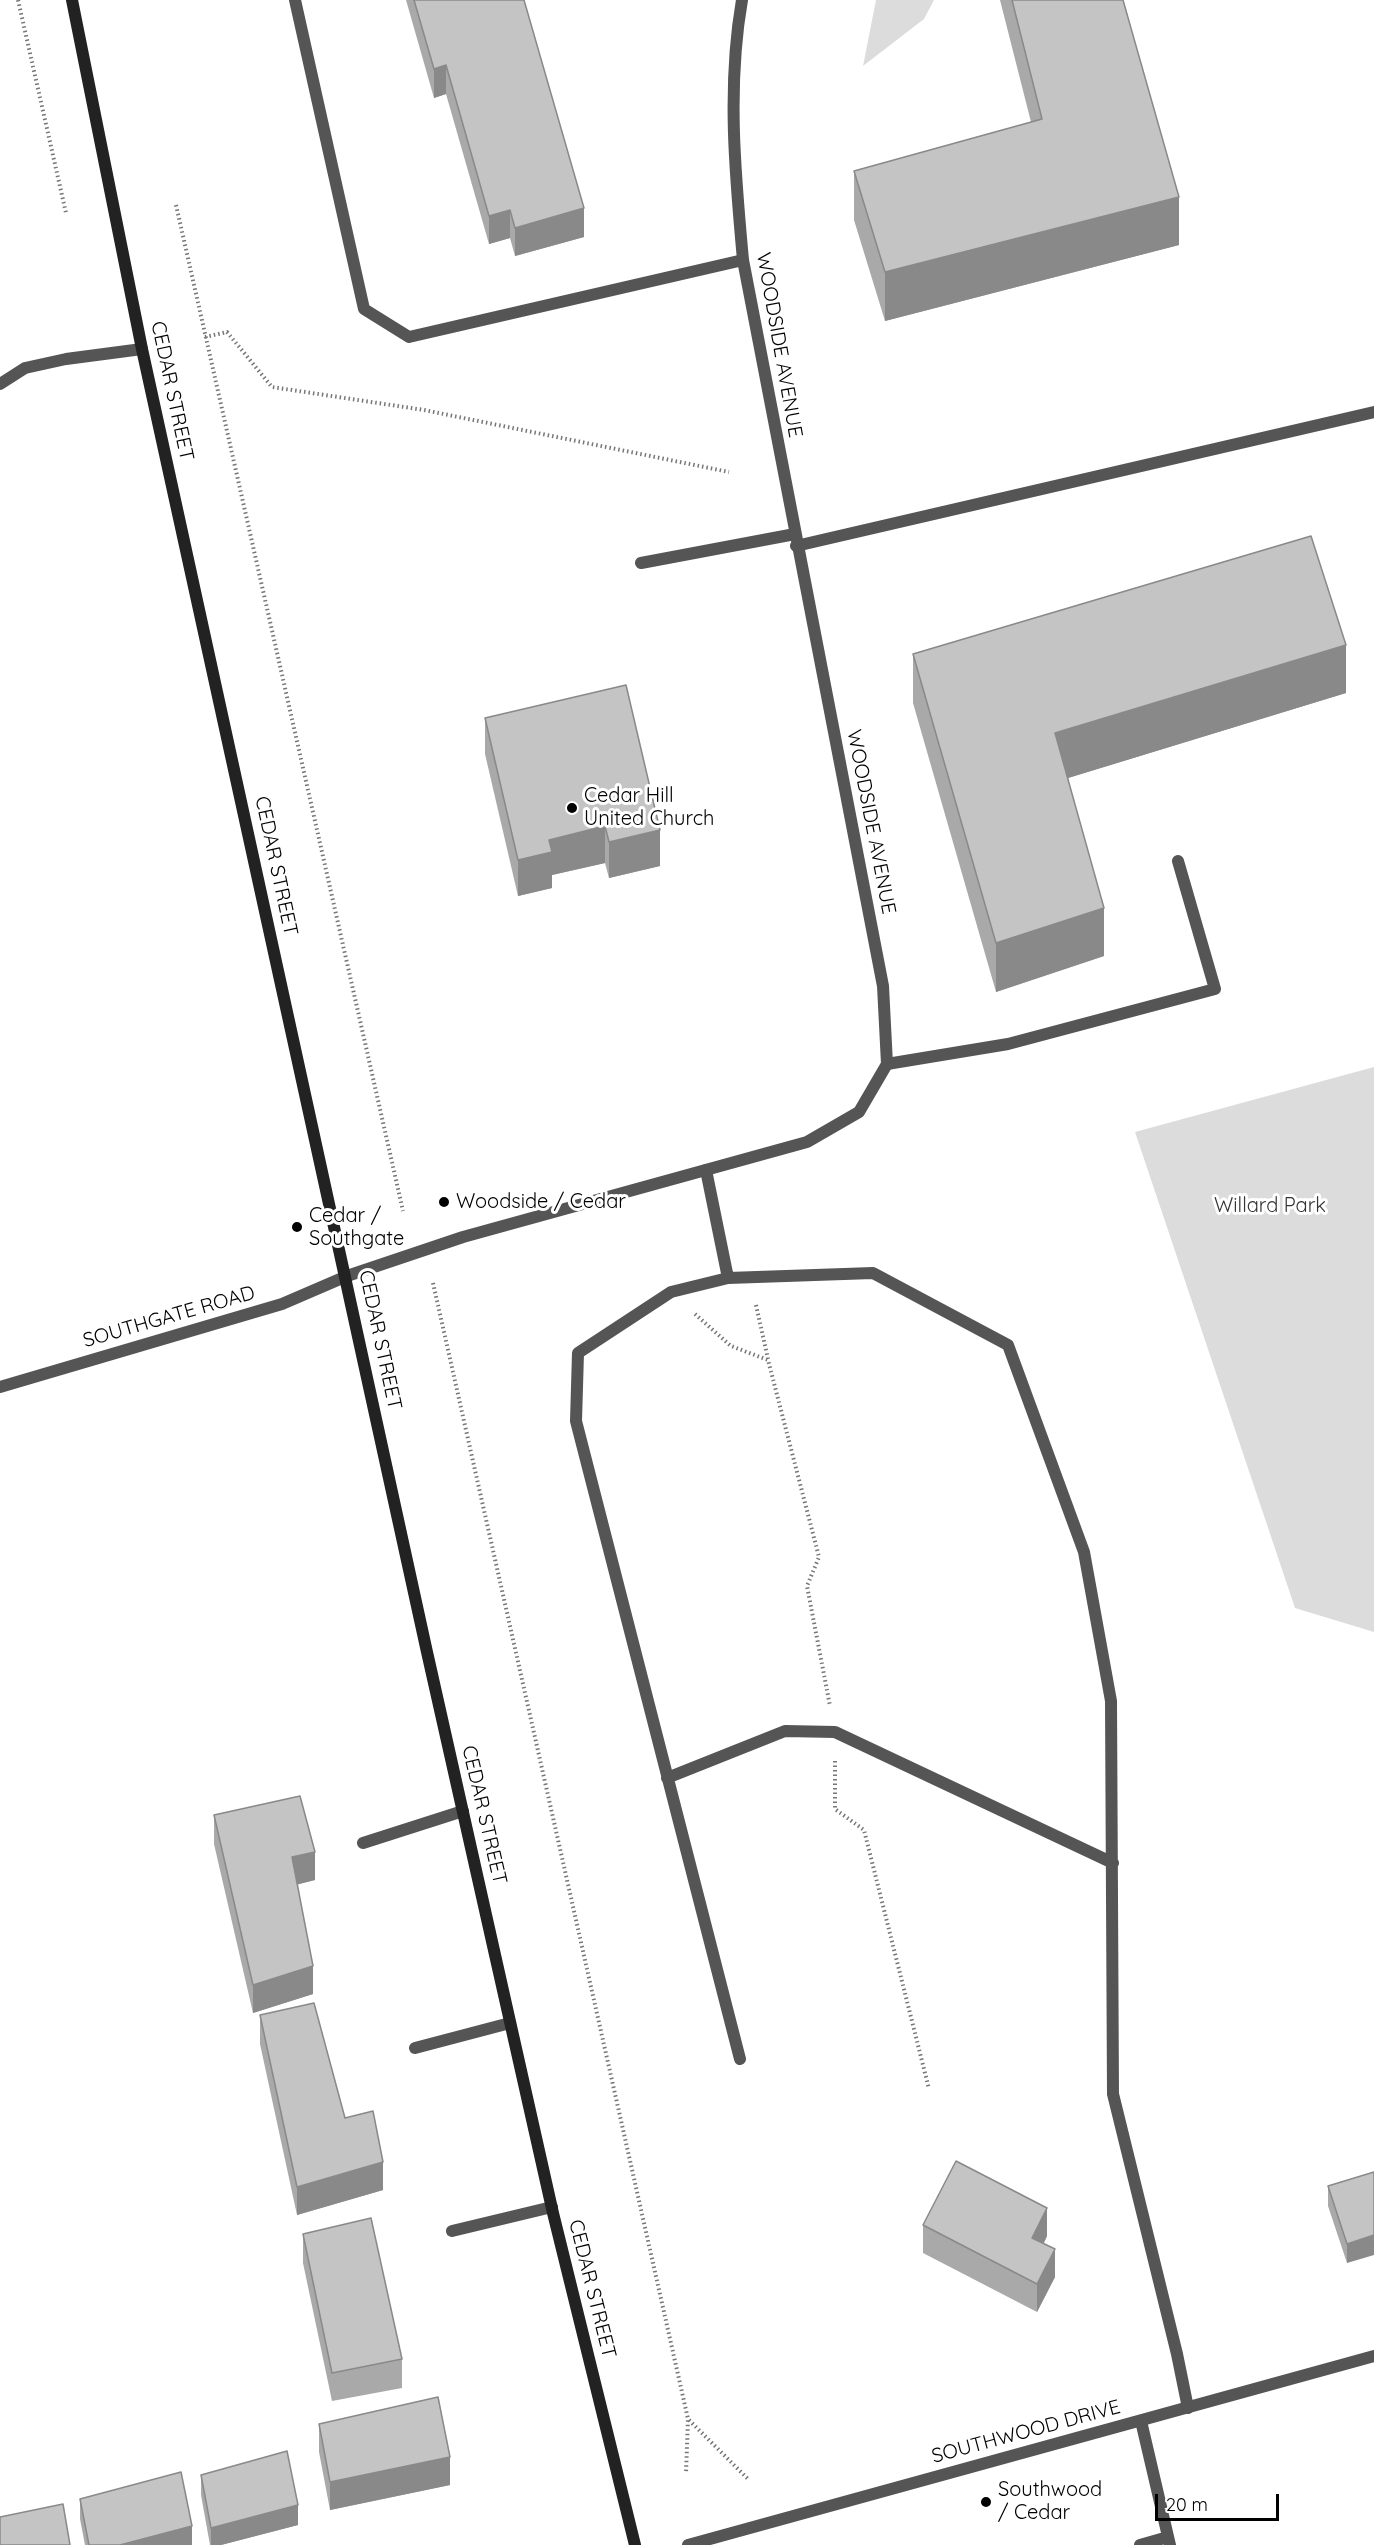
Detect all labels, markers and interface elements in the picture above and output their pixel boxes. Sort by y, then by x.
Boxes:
street label: WOODSIDE AVENUE [751,251,807,439]
street label: CEDAR STREET [145,319,199,463]
street label: WOODSIDE AVENUE [841,728,901,916]
place label: Cedar Hill United Church [584,784,714,831]
street label: CEDAR STREET [249,794,303,938]
marker: Cedar Hill United Church [565,801,579,815]
place label: Woodside / Cedar [456,1190,626,1214]
park label: Willard Park [1214,1194,1326,1218]
marker: Woodside / Cedar [437,1195,451,1209]
place label: Cedar / Southgate [309,1204,404,1251]
marker: Cedar / Southgate [290,1220,304,1234]
street label: CEDAR STREET [353,1268,407,1412]
street label: SOUTHGATE ROAD [80,1281,258,1353]
street label: CEDAR STREET [456,1743,512,1887]
street label: CEDAR STREET [563,2217,621,2361]
street label: SOUTHWOOD DRIVE [929,2395,1123,2469]
place label: Southwood / Cedar [998,2478,1102,2525]
scale bar [1158,2482,1282,2520]
text: 20 m [1166,2493,1208,2516]
marker: Southwood / Cedar [979,2495,993,2509]

